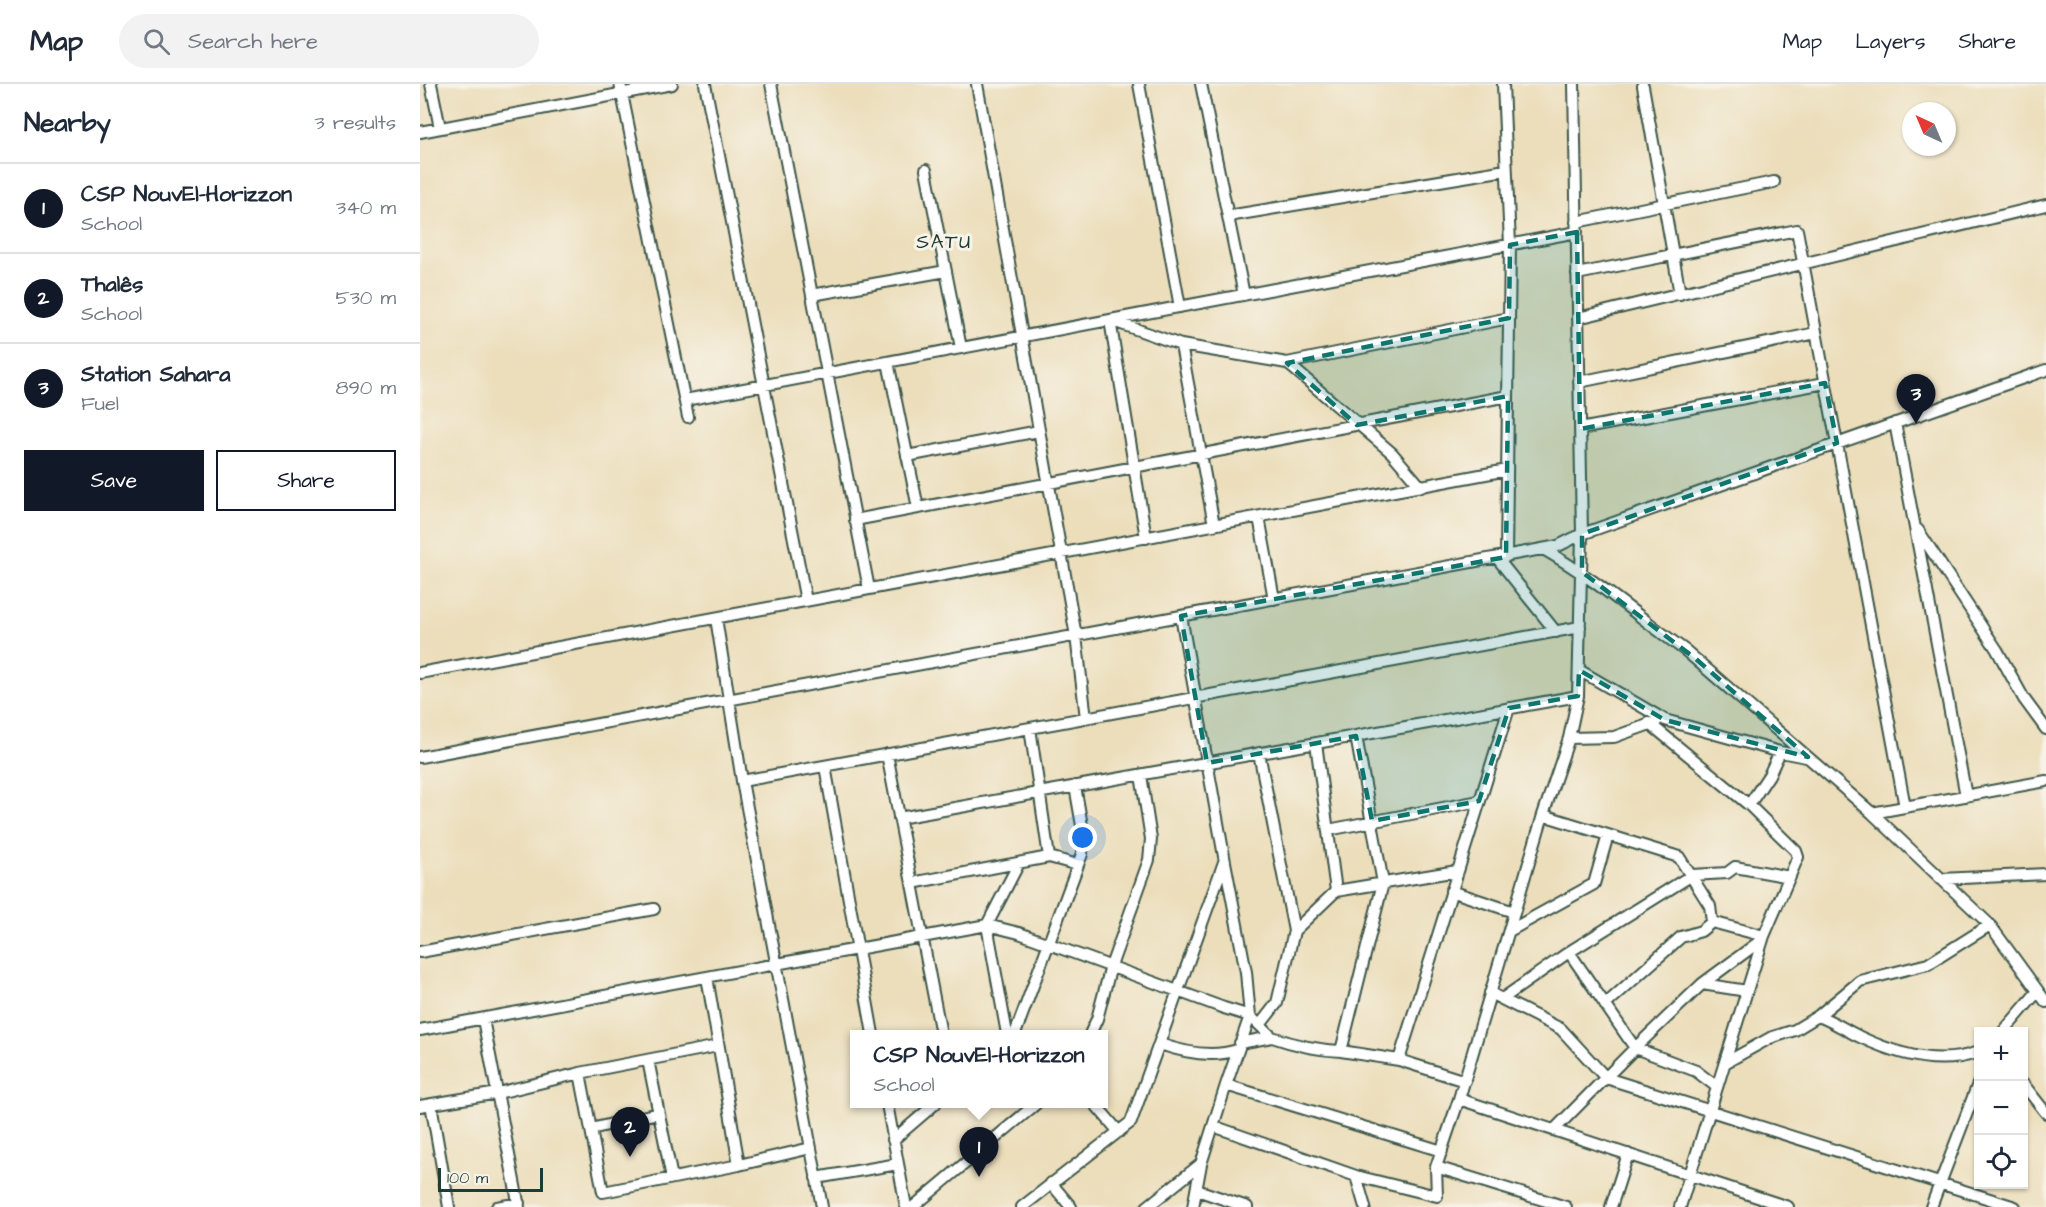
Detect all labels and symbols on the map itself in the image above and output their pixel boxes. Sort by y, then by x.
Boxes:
north arrow [1902,102,1956,156]
district label: SATU [916,228,972,256]
pin: 3 [1896,374,1936,424]
your location [1068,823,1097,852]
pin: 2 [610,1108,650,1157]
pin: 1 [960,1128,998,1177]
scale bar [438,1165,543,1192]

